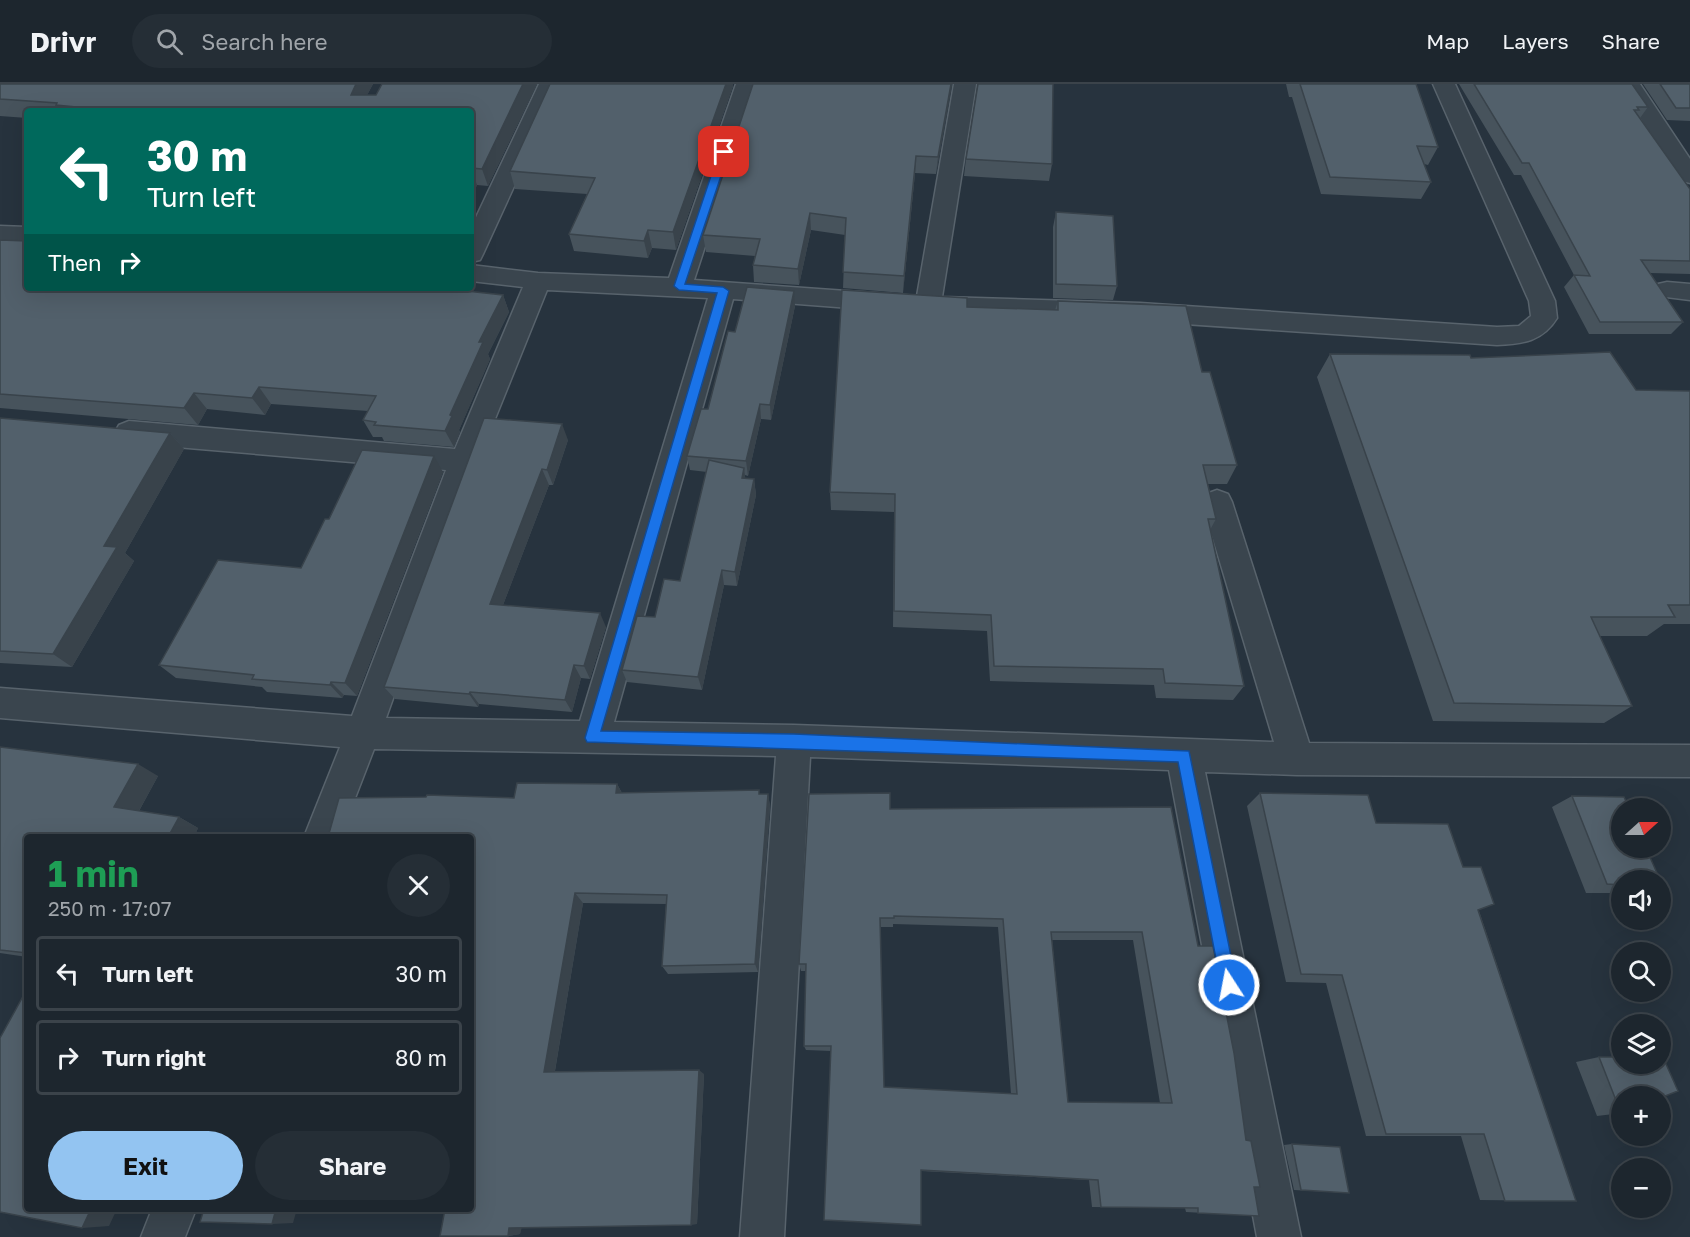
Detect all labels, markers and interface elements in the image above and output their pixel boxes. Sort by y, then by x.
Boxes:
search box [132,14,552,68]
text: Drivr [30,25,96,58]
icon: search [153,25,186,58]
text: Search here [201,28,327,55]
text: Map [1426,28,1469,54]
text: Layers [1502,28,1569,54]
text: Share [1602,28,1660,54]
pin [698,126,749,177]
text: 30 m [147,130,247,180]
icon: left [48,132,126,210]
icon: arrive [707,135,740,168]
text: Turn left [147,181,256,213]
icon: right [113,246,146,279]
text: Then [48,249,101,276]
north arrow [1611,798,1671,858]
map controls [1611,798,1671,1218]
text: 1 min [48,852,139,895]
button: close [387,854,450,917]
button: sound [1611,870,1671,930]
text: 250 m · 17:07 [48,896,172,920]
button: search [1611,942,1671,1002]
position arrow [1197,953,1261,1017]
icon: left [51,957,84,990]
text: Turn left [102,960,193,987]
text: 30 m [396,960,447,987]
button: layers [1611,1014,1671,1074]
icon: right [51,1041,84,1074]
text: Turn right [102,1044,206,1071]
text: 80 m [395,1044,447,1071]
button: + [1611,1086,1671,1146]
button: Exit [48,1131,243,1200]
button: Share [255,1131,450,1200]
button: − [1611,1158,1671,1218]

